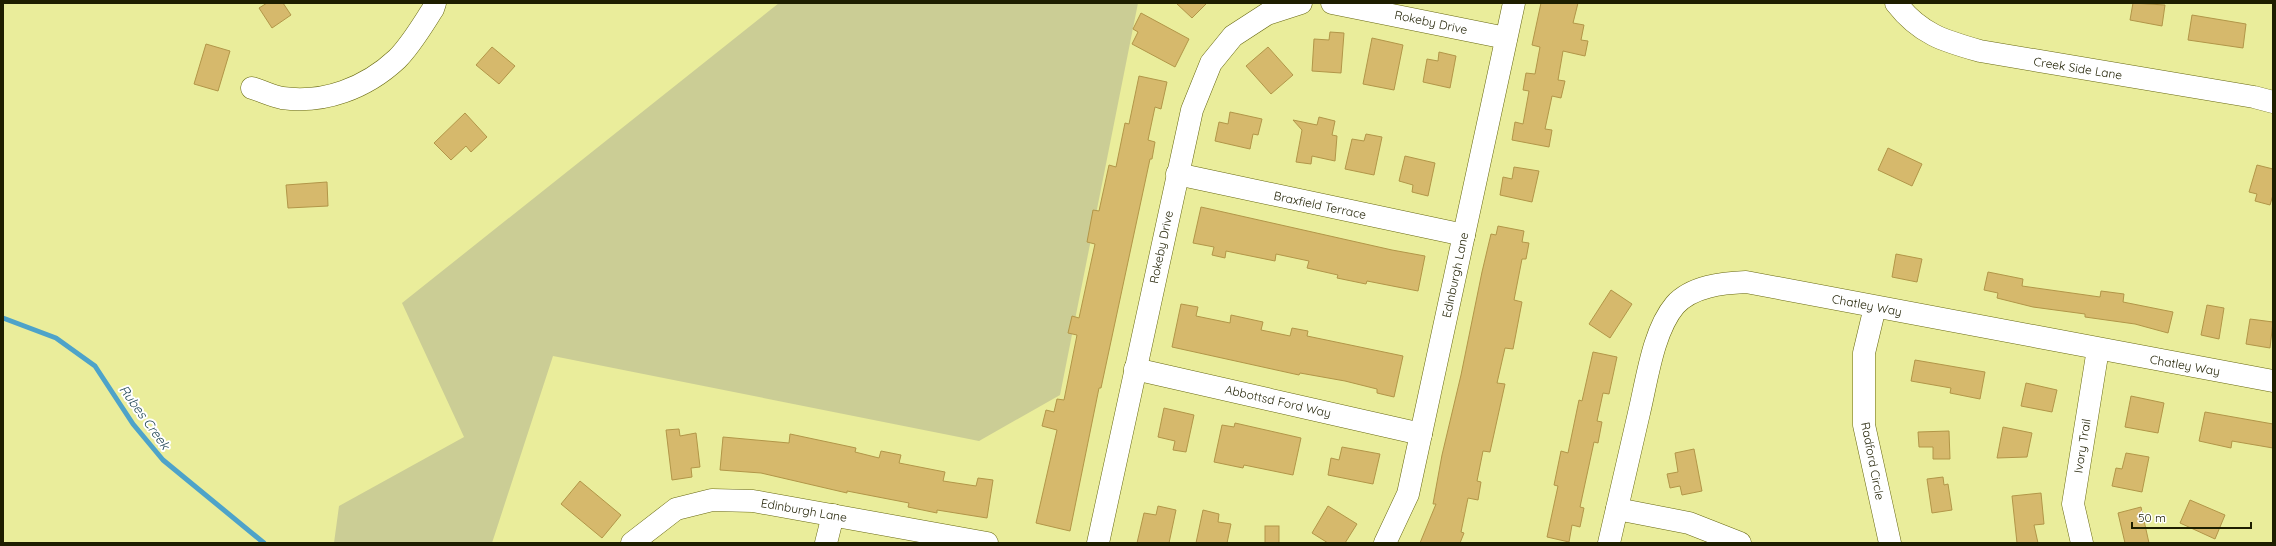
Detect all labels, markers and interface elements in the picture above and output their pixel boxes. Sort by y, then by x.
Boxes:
street label: Rokeby Drive [1393,7,1469,37]
street label: Creek Side Lane [2033,54,2124,82]
street label: Braxfield Terrace [1272,188,1368,222]
street label: Rokeby Drive [1146,209,1176,285]
street label: Edinburgh Lane [1439,231,1471,319]
street label: Chatley Way [1831,291,1903,319]
street label: Chatley Way [2149,351,2221,379]
street label: Abbottsd Ford Way [1223,381,1333,421]
water label: Rubes Creek [116,382,174,453]
street label: Ivory Trail [2070,418,2094,474]
street label: Radford Circle [1858,421,1888,501]
street label: Edinburgh Lane [760,495,848,525]
scale bar [2132,504,2251,530]
text: 50 m [2138,510,2166,525]

